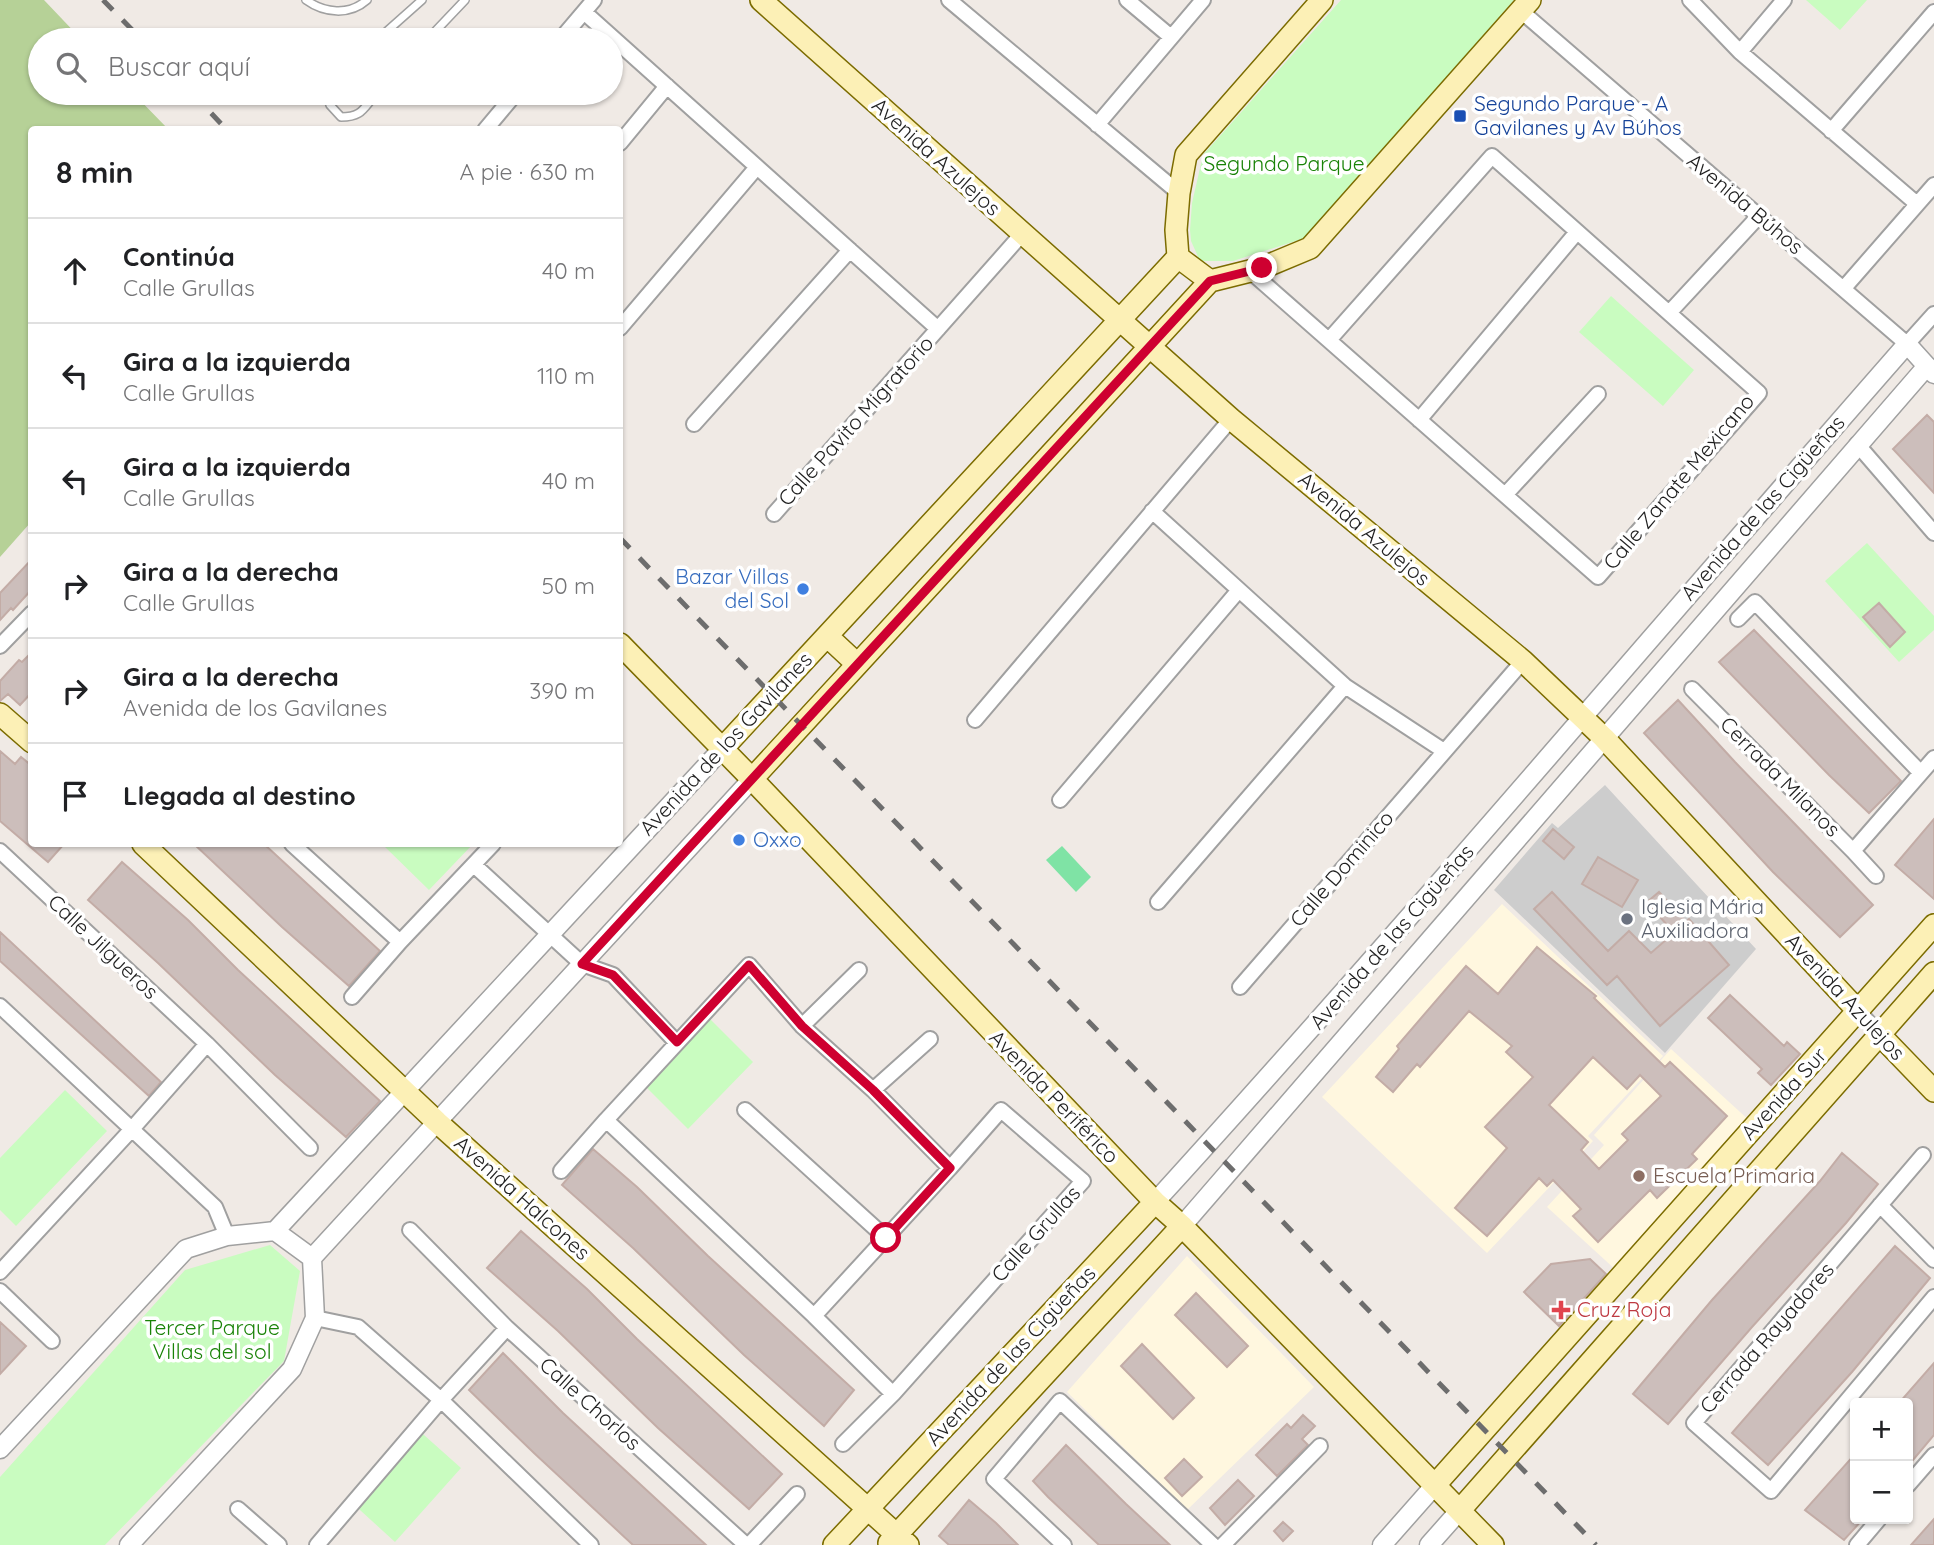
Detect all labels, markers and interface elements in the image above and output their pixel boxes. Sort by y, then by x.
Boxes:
search box [28,28,623,105]
icon: search [52,48,90,86]
text: Buscar aquí [108,50,250,83]
place label: Segundo Parque - A Gavilanes y Av Búhos [1474,90,1682,140]
street label: Avenida Azulejos [867,92,1006,221]
marker: Segundo Parque - A Gavilanes y Av Búhos [1452,108,1468,124]
street label: Avenida Búhos [1682,147,1809,259]
park label: Segundo Parque [1203,150,1365,176]
text: 8 min [56,153,133,191]
text: A pie · 630 m [460,157,595,186]
text: Continúa [123,240,235,273]
icon: ahead [56,252,94,290]
route end [1246,252,1277,283]
text: 40 m [542,256,595,285]
text: Calle Grullas [123,273,255,302]
street label: Calle Pavito Migratorio [772,330,938,511]
text: Gira a la izquierda [123,345,351,378]
icon: left [56,357,94,395]
text: 110 m [537,361,595,390]
text: Calle Grullas [123,378,255,407]
street label: Calle Zanate Mexicano [1597,388,1759,575]
street label: Avenida de las Cigüeñas [1675,409,1850,605]
text: Gira a la izquierda [123,450,351,483]
icon: left [56,462,94,500]
text: 40 m [542,466,595,495]
street label: Avenida Azulejos [1293,466,1436,591]
text: Calle Grullas [123,483,255,512]
text: Gira a la derecha [123,555,339,588]
place label: Bazar Villas del Sol [675,563,789,613]
icon: right [56,567,94,605]
text: 50 m [542,571,595,600]
marker: Bazar Villas del Sol [795,581,811,597]
text: Calle Grullas [123,588,255,617]
street label: Avenida de los Gavilanes [633,646,817,840]
text: Gira a la derecha [123,660,339,693]
icon: right [56,672,94,710]
text: 390 m [529,676,595,705]
text: Avenida de los Gavilanes [123,693,387,722]
street label: Cerrada Milanos [1715,711,1846,842]
icon: arrive [56,777,94,815]
text: Llegada al destino [123,779,356,812]
street label: Calle Dominico [1284,805,1399,932]
place label: Oxxo [753,826,802,852]
marker: Oxxo [731,832,747,848]
street label: Avenida de las Cigüeñas [1304,838,1479,1034]
street label: Calle Jilgueros [43,888,164,1004]
place label: Iglesia Mária Auxiliadora [1641,893,1764,943]
marker: Iglesia Mária Auxiliadora [1619,911,1635,927]
street label: Avenida Azulejos [1780,927,1911,1065]
street label: Avenida Periférico [985,1024,1125,1168]
street label: Avenida Sur [1735,1042,1832,1145]
street label: Avenida Halcones [449,1130,596,1265]
place label: Escuela Primaria [1653,1162,1815,1188]
marker: Escuela Primaria [1631,1168,1647,1184]
street label: Calle Grullas [985,1180,1085,1287]
route start [870,1222,901,1253]
street label: Cerrada Rayadores [1694,1256,1839,1418]
street label: Avenida de las Cigüeñas [920,1260,1101,1451]
place label: Cruz Roja [1577,1296,1672,1322]
marker: Cruz Roja [1551,1300,1571,1320]
park label: Tercer Parque Villas del sol [144,1314,280,1364]
street label: Calle Chorlos [535,1351,647,1455]
map controls [1850,1398,1913,1524]
button: + [1850,1398,1913,1461]
button: − [1850,1461,1913,1524]

